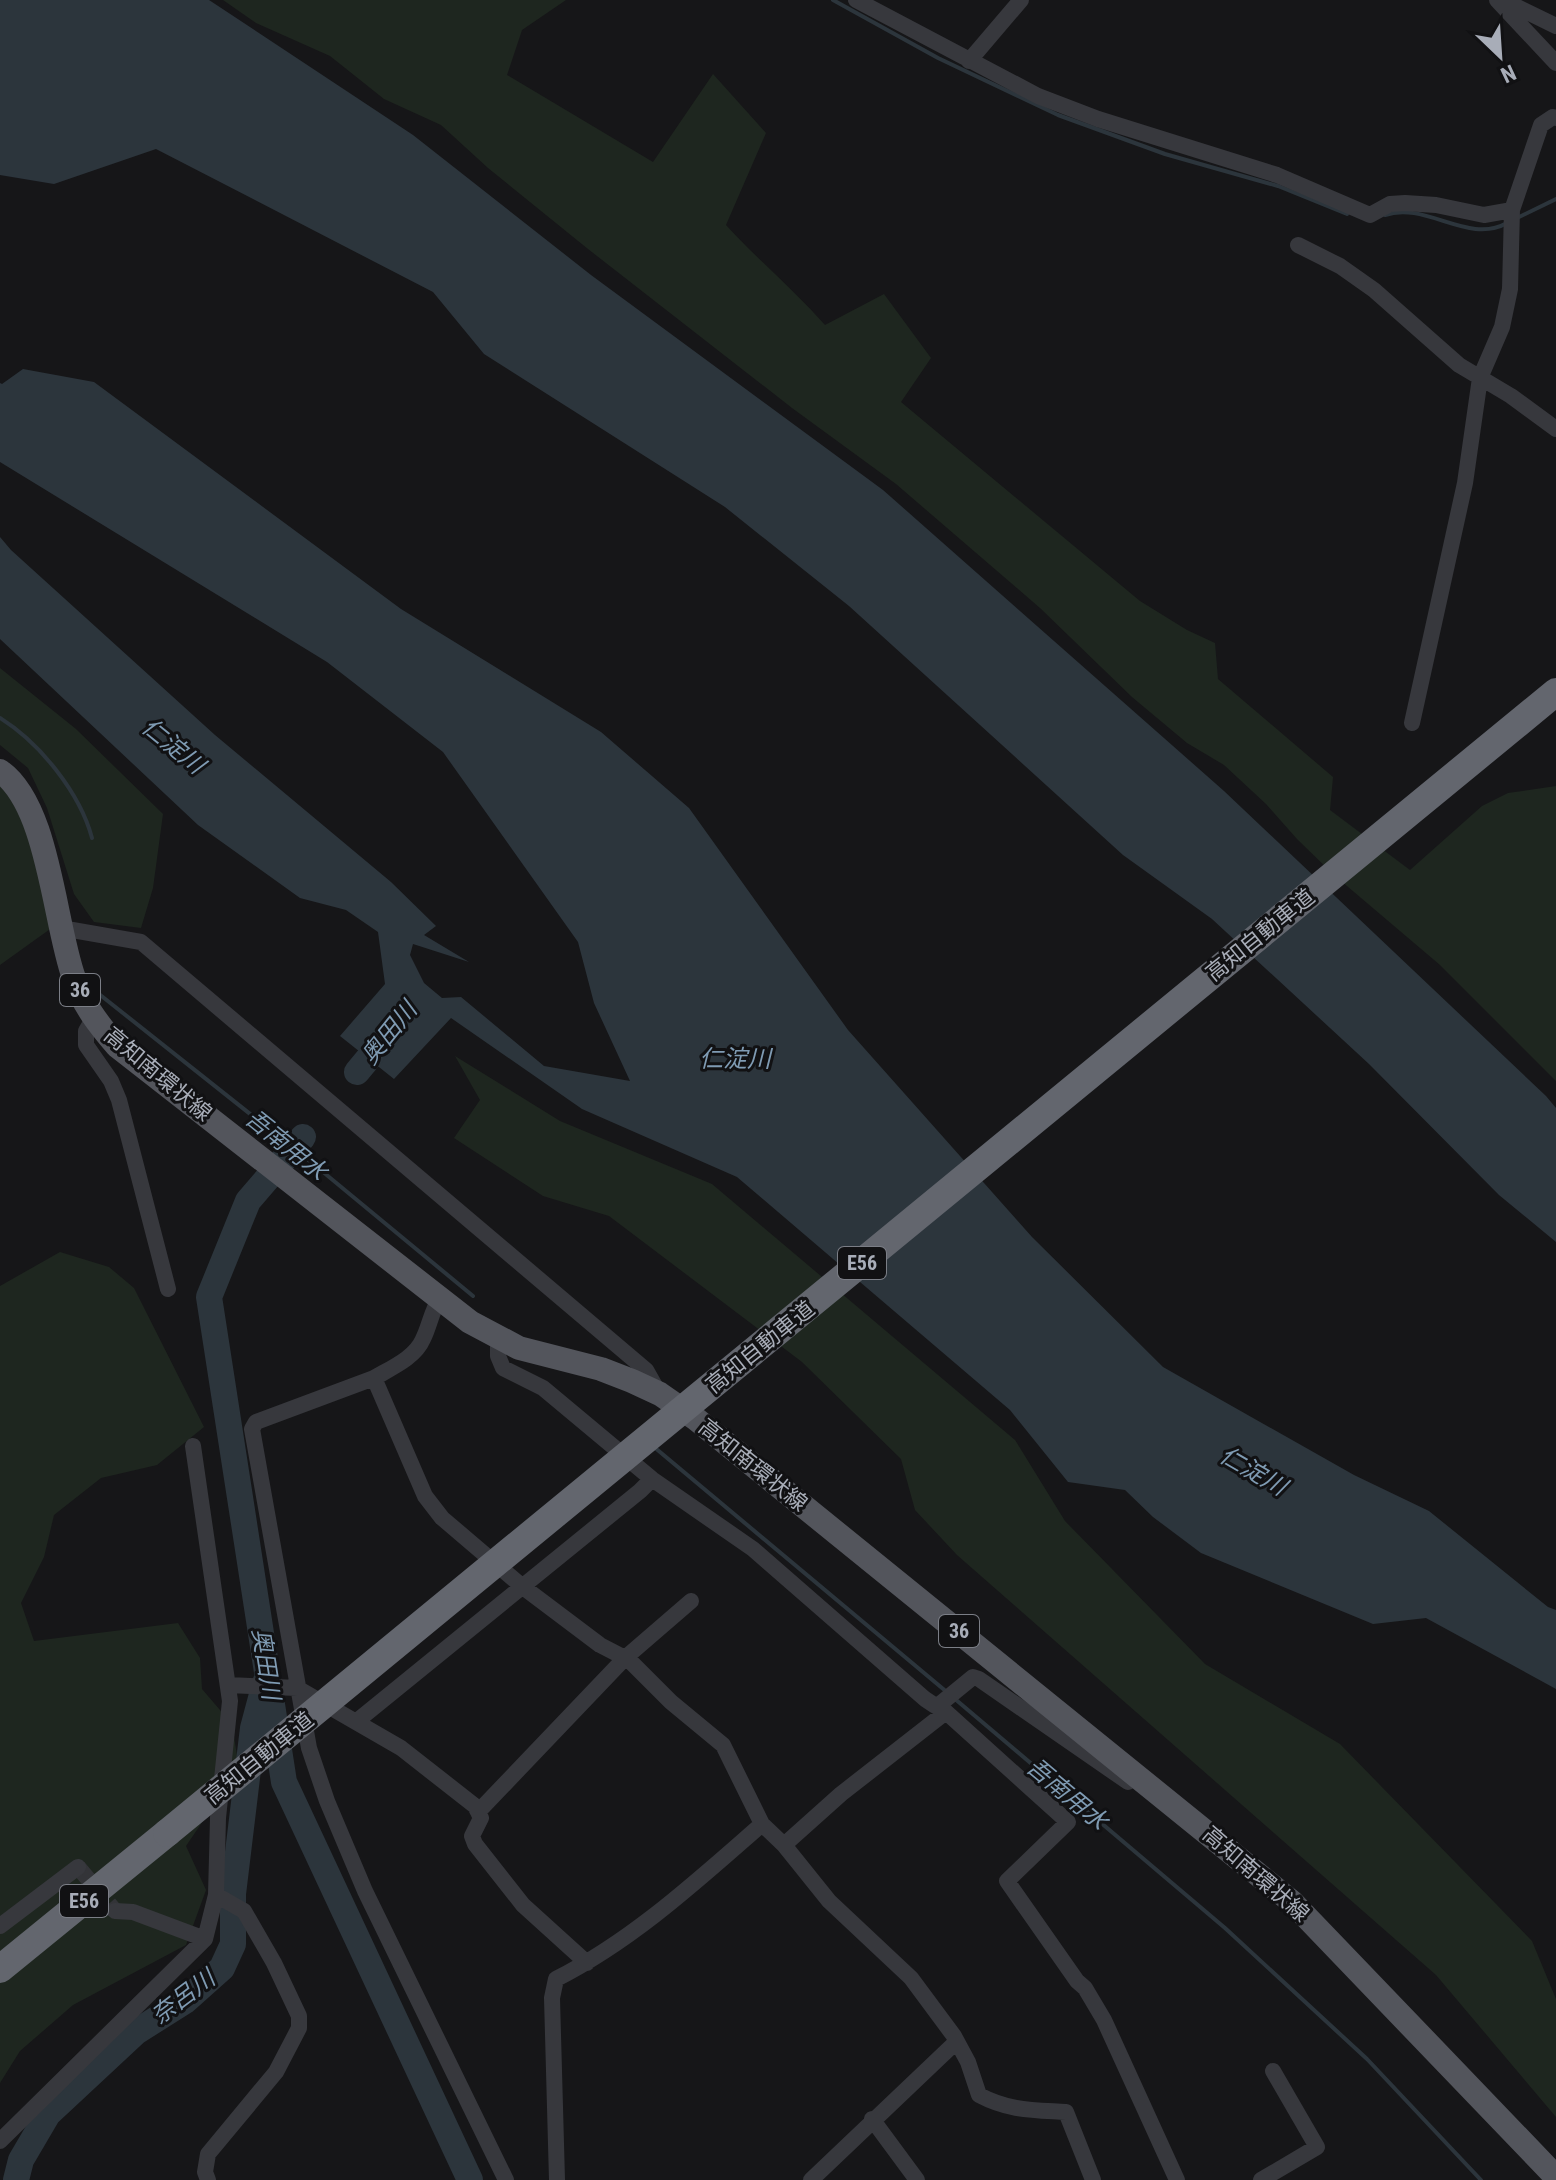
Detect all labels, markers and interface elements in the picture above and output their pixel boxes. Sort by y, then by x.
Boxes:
north arrow [1460,16,1540,96]
text: N [1497,59,1520,88]
water label: 仁淀川 [136,712,212,781]
street label: 高知自動車道 [1201,884,1319,986]
road number: 36 [60,974,100,1006]
water label: 奥田川 [355,994,424,1070]
street label: 高知南環状線 [99,1022,217,1126]
water label: 仁淀川 [699,1045,774,1073]
water label: 吾南用水 [240,1104,334,1188]
road number: E56 [838,1247,886,1279]
street label: 高知自動車道 [701,1296,819,1398]
street label: 高知南環状線 [694,1414,812,1516]
water label: 仁淀川 [1215,1441,1294,1503]
road number: 36 [939,1615,979,1647]
water label: 奥田川 [247,1626,286,1705]
street label: 高知自動車道 [200,1707,318,1809]
water label: 吾南用水 [1021,1752,1115,1838]
street label: 高知南環状線 [1198,1821,1314,1927]
road number: E56 [60,1885,108,1917]
water label: 奈呂川 [146,1962,223,2030]

